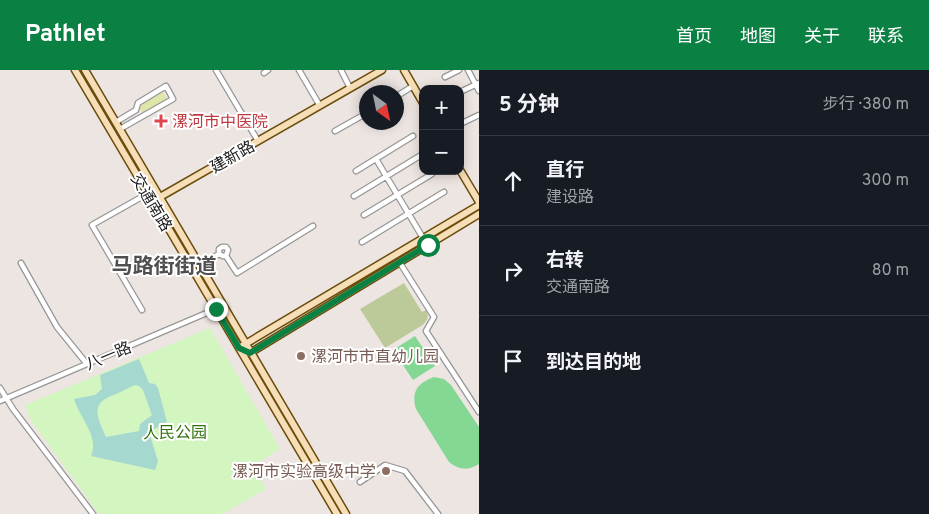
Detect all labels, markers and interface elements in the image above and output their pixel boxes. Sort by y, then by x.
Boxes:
text: Pathlet [25,20,106,50]
text: 首页 [676,26,712,49]
text: 地图 [740,26,776,49]
text: 关于 [804,26,840,49]
text: 联系 [868,26,904,49]
north arrow [359,85,404,130]
map controls [419,85,464,175]
button: + [419,85,464,130]
text: 5 分钟 [499,92,559,119]
text: 步行 · 380 m [823,95,909,115]
place label: 漯河市中医院 [172,113,268,133]
marker: 漯河市中医院 [154,114,168,128]
button: − [419,130,464,175]
street label: 建新路 [207,137,259,178]
text: 直行 [546,159,584,183]
icon: ahead [499,167,527,195]
street label: 交通南路 [125,170,175,236]
text: 300 m [862,171,909,191]
text: 建设路 [546,188,594,208]
route start [417,234,440,257]
text: 右转 [546,249,584,273]
district label: 马路街街道 [112,254,217,281]
icon: right [499,257,527,285]
text: 80 m [872,261,909,281]
text: 交通南路 [546,278,610,298]
route end [205,298,228,321]
street label: 八一路 [83,338,135,375]
icon: arrive [499,347,527,375]
place label: 漯河市市直幼儿园 [311,348,439,368]
marker: 漯河市市直幼儿园 [295,350,307,362]
text: 到达目的地 [546,351,641,375]
park label: 人民公园 [143,424,207,444]
place label: 漯河市实验高级中学 [232,462,376,483]
marker: 漯河市实验高级中学 [380,465,392,477]

